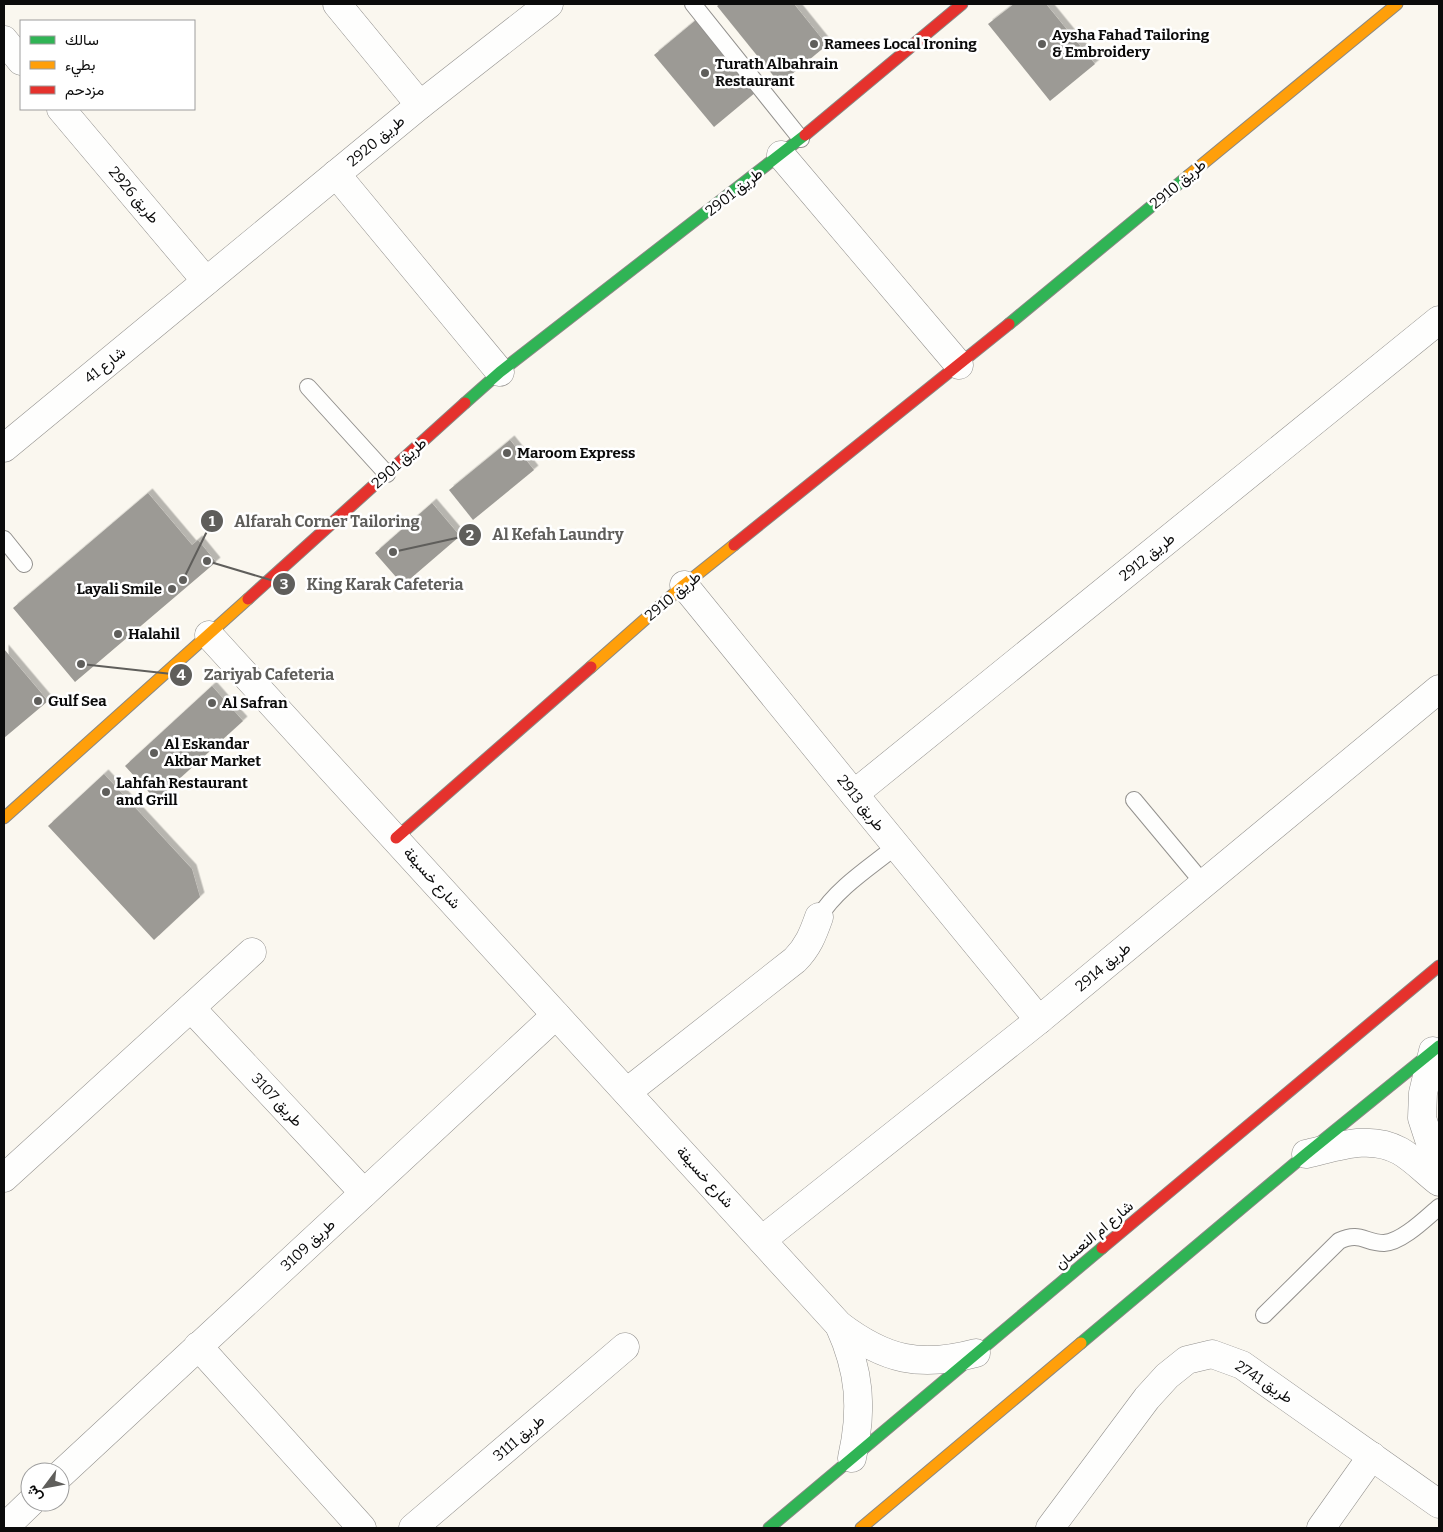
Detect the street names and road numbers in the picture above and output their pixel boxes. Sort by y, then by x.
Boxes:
street label: طريق 2920 [344,112,409,171]
street label: طريق 2910 [1146,155,1210,213]
street label: طريق 2926 [104,163,163,228]
street label: طريق 2901 [702,164,767,221]
street label: شارع 41 [81,343,131,389]
street label: طريق 2901 [368,434,431,493]
street label: طريق 2912 [1116,529,1179,586]
street label: طريق 2910 [641,567,705,625]
street label: طريق 2913 [833,771,889,835]
street label: شارع خسيفة [398,844,464,914]
street label: طريق 2914 [1072,939,1135,996]
street label: طريق 3107 [247,1070,306,1131]
street label: شارع خسيفة [671,1143,737,1213]
street label: شارع ام النعسان [1051,1197,1138,1275]
street label: طريق 3109 [277,1215,340,1275]
street label: طريق 2741 [1231,1357,1296,1408]
street label: طريق 3111 [490,1411,549,1465]

